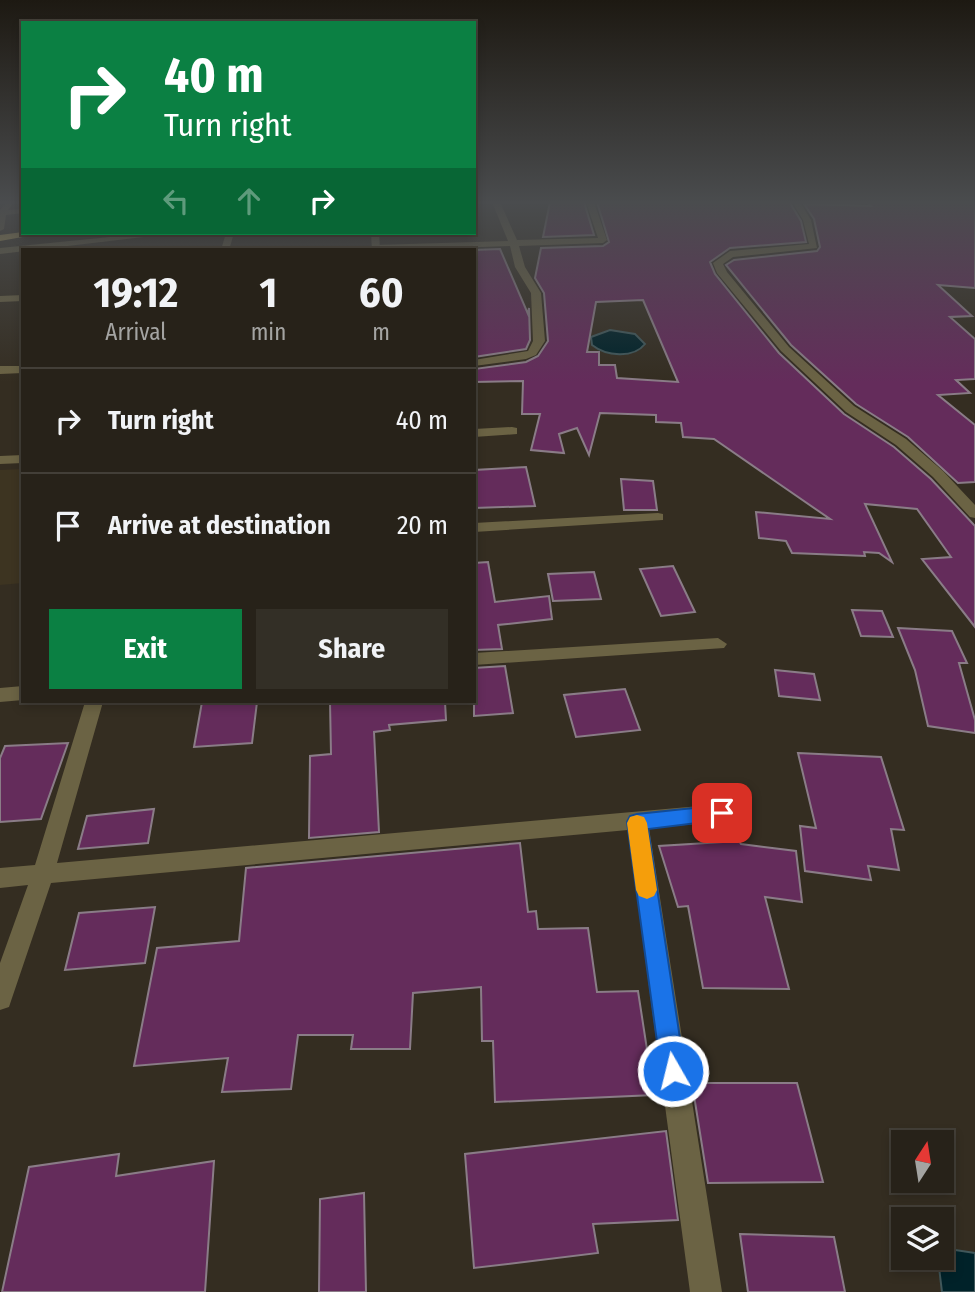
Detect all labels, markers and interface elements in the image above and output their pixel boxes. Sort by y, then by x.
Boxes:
text: 40 m [164,46,264,105]
icon: right [49,49,140,140]
text: Turn right [164,106,291,144]
icon: left [157,182,195,220]
icon: ahead [230,182,268,220]
icon: right [303,182,341,220]
text: 19:12 [93,268,178,318]
text: 1 [260,268,277,318]
text: 60 [359,268,404,318]
text: Arrival [105,318,166,346]
text: min [251,318,286,346]
text: m [372,318,390,346]
icon: right [49,402,87,440]
text: Turn right [108,405,214,436]
text: 40 m [396,405,448,436]
icon: arrive [49,507,87,545]
text: Arrive at destination [108,510,331,541]
text: 20 m [397,510,448,541]
button: Exit [49,609,242,689]
button: Share [256,609,448,689]
pin [692,783,752,843]
icon: arrive [703,794,741,832]
position arrow [636,1034,710,1108]
north arrow [891,1130,954,1194]
map controls [891,1130,954,1270]
button: layers [891,1207,954,1270]

